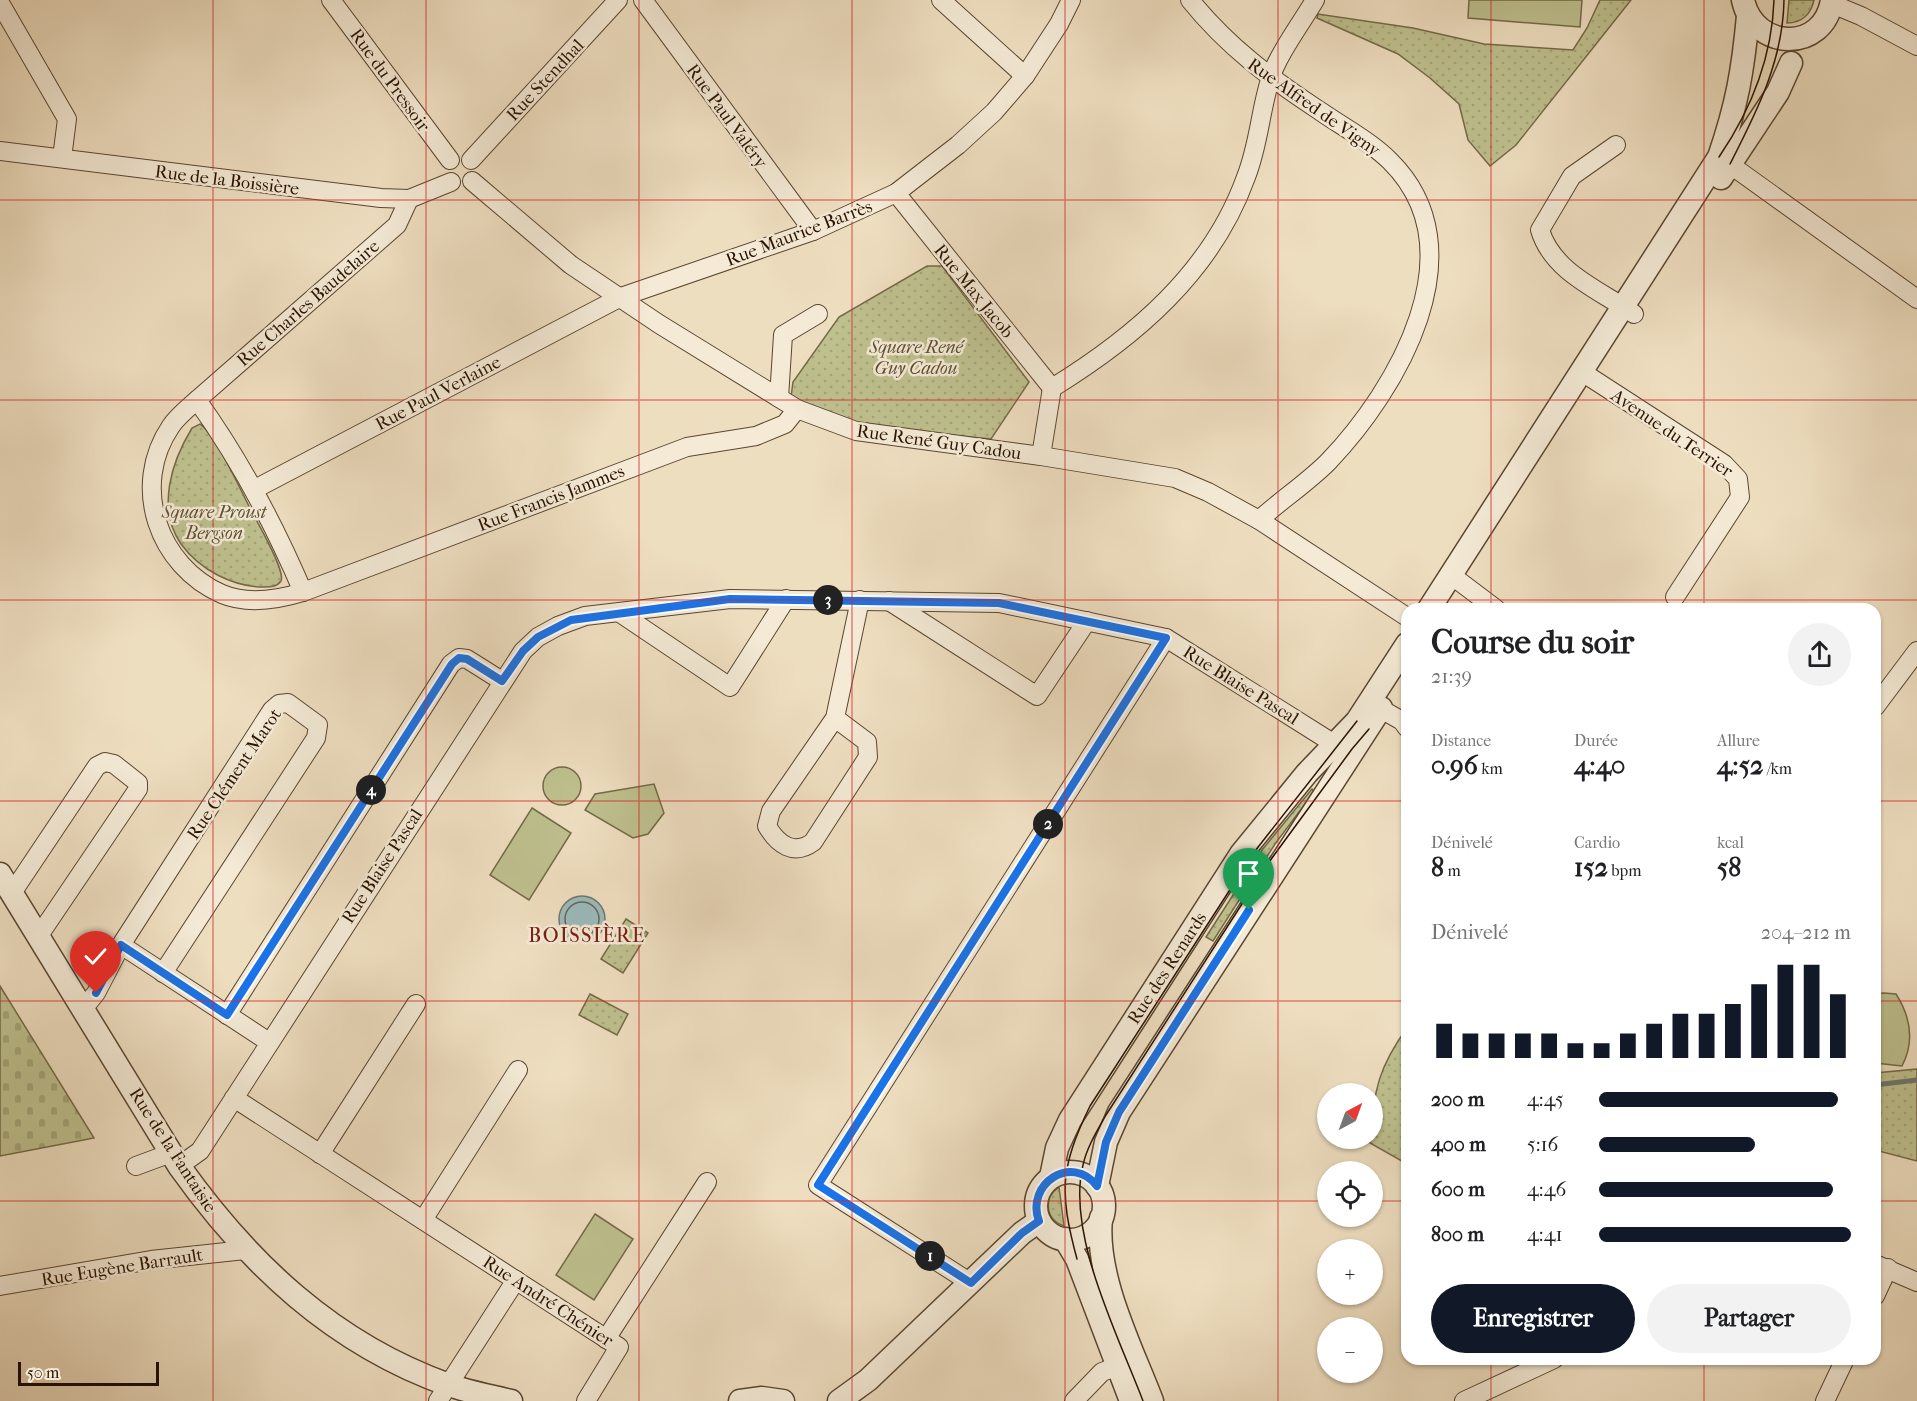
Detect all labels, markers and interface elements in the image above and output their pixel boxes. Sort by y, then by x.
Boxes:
street label: Rue du Pressoir [345,25,434,136]
street label: Rue Stendhal [502,35,588,125]
street label: Rue Alfred de Vigny [1243,54,1385,162]
street label: Rue Paul Valéry [682,60,772,174]
street label: Rue de la Boissière [154,161,300,200]
street label: Rue Maurice Barrès [723,196,876,271]
street label: Rue Charles Baudelaire [233,236,384,371]
street label: Rue Max Jacob [929,240,1018,343]
park label: Square René Guy Cadou [868,337,966,379]
street label: Rue Paul Verlaine [372,352,504,435]
street label: Avenue du Terrier [1606,384,1737,482]
street label: Rue René Guy Cadou [855,421,1023,464]
street label: Rue Francis Jammes [475,461,628,536]
park label: Square Proust Bergson [161,502,268,544]
pin: 3 [813,585,843,615]
text: 3 [825,590,831,609]
text: Course du soir [1431,623,1634,662]
button: share [1788,623,1851,686]
street label: Rue Blaise Pascal [1179,641,1302,729]
text: 21:39 [1431,665,1472,688]
street label: Rue Clément Marot [183,704,286,844]
text: Distance [1431,731,1491,750]
text: Durée [1574,731,1618,750]
text: Allure [1717,731,1760,750]
text: 0.96 [1431,750,1478,781]
text: 4:40 [1574,750,1625,781]
text: 4:52 [1717,750,1763,781]
text: km [1478,759,1503,778]
text: /km [1763,759,1792,778]
pin: 4 [356,775,386,805]
text: 4 [366,780,376,799]
street label: Rue Blaise Pascal [338,805,427,927]
pin: 2 [1033,809,1063,839]
text: 2 [1044,814,1052,833]
text: Dénivelé [1431,833,1493,852]
text: Cardio [1574,833,1620,852]
text: kcal [1717,833,1744,852]
pin [1223,848,1274,910]
text: 8 [1431,852,1444,883]
text: 152 [1574,852,1608,883]
text: 58 [1717,852,1741,883]
icon: arrive [1232,857,1265,890]
text: m [1444,861,1461,880]
text: bpm [1608,861,1642,880]
street label: Rue des Renards [1123,908,1212,1028]
text: Dénivelé [1431,921,1508,944]
text: 204–212 m [1761,921,1851,944]
district label: BOISSIÈRE [528,923,646,947]
pin [70,931,121,993]
icon: check [79,940,112,973]
north arrow [1317,1083,1383,1149]
map controls [1317,1083,1383,1383]
street label: Rue de la Fantaisie [124,1084,221,1217]
text: 200 m [1431,1088,1484,1111]
text: 4:45 [1527,1088,1564,1111]
text: 400 m [1431,1133,1486,1156]
text: 5:16 [1527,1133,1558,1156]
button: locate [1317,1161,1383,1227]
text: 600 m [1431,1178,1485,1201]
text: 4:46 [1527,1178,1566,1201]
text: 800 m [1431,1223,1484,1246]
text: 4:41 [1527,1223,1563,1246]
button: + [1317,1239,1383,1305]
pin: 1 [915,1241,945,1271]
street label: Rue Eugène Barrault [40,1244,205,1291]
text: 1 [927,1246,933,1265]
street label: Rue André Chénier [479,1251,617,1352]
button: Enregistrer [1431,1284,1635,1353]
button: Partager [1647,1284,1851,1353]
button: − [1317,1317,1383,1383]
scale bar [18,1359,159,1386]
text: 50 m [27,1363,59,1382]

